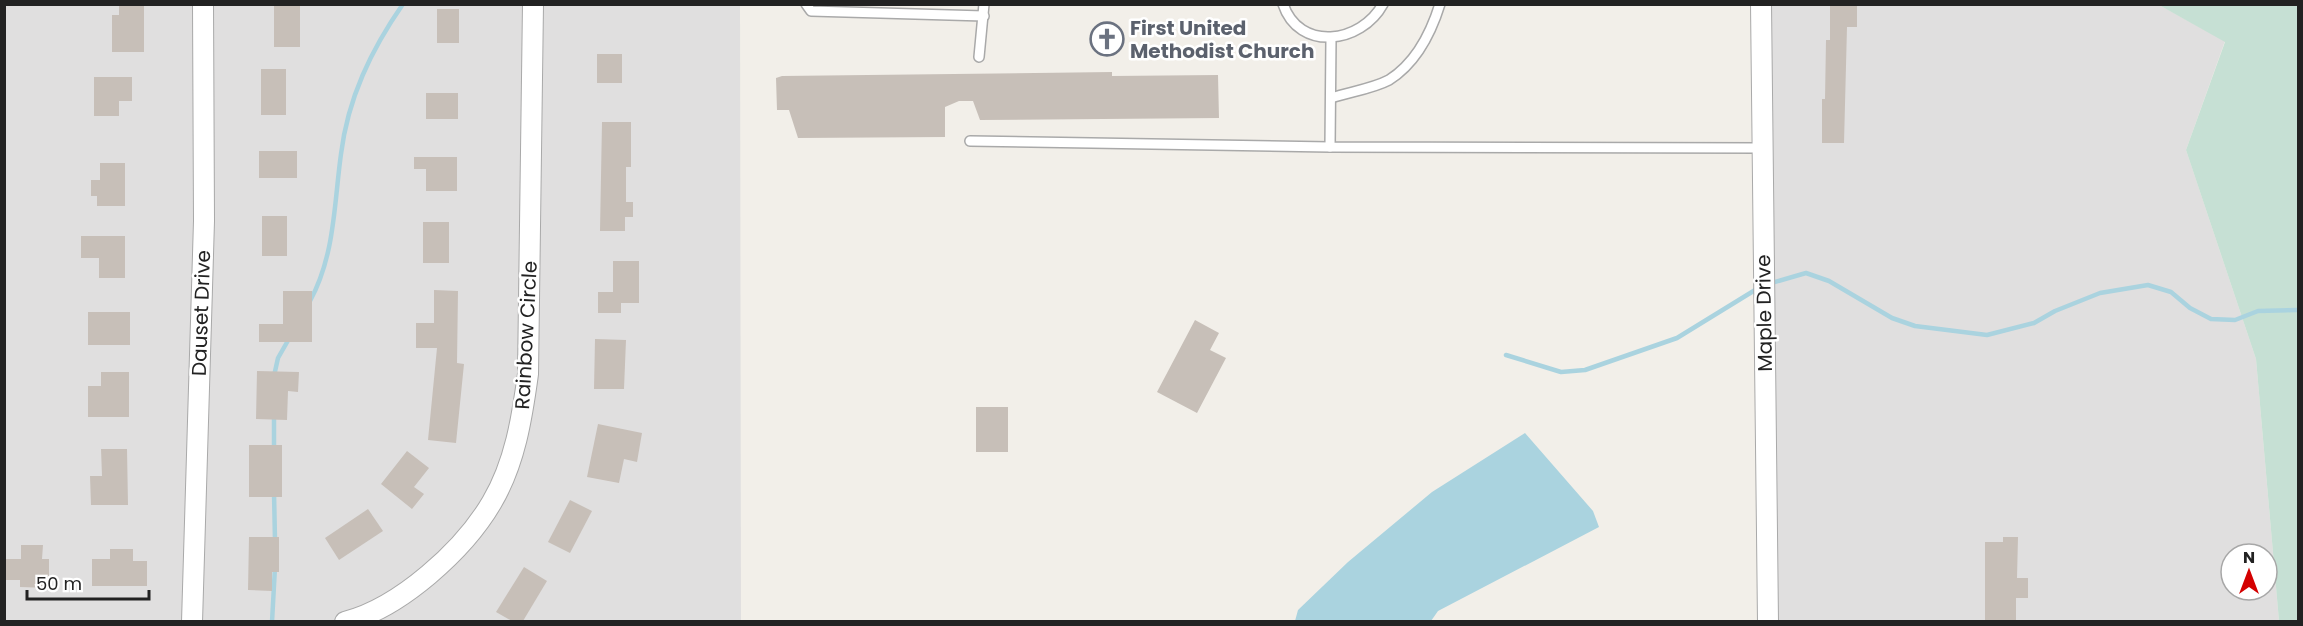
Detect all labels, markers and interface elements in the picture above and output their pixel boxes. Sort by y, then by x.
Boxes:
place label: First United Methodist Church [1130,14,1314,65]
church icon: First United Methodist Church [1089,21,1125,57]
street label: Dauset Drive [185,250,217,376]
street label: Maple Drive [1749,254,1779,372]
street label: Rainbow Circle [508,260,544,410]
north arrow [2219,542,2279,602]
text: N [2243,546,2255,569]
scale bar [27,563,148,601]
text: 50 m [36,571,82,596]

